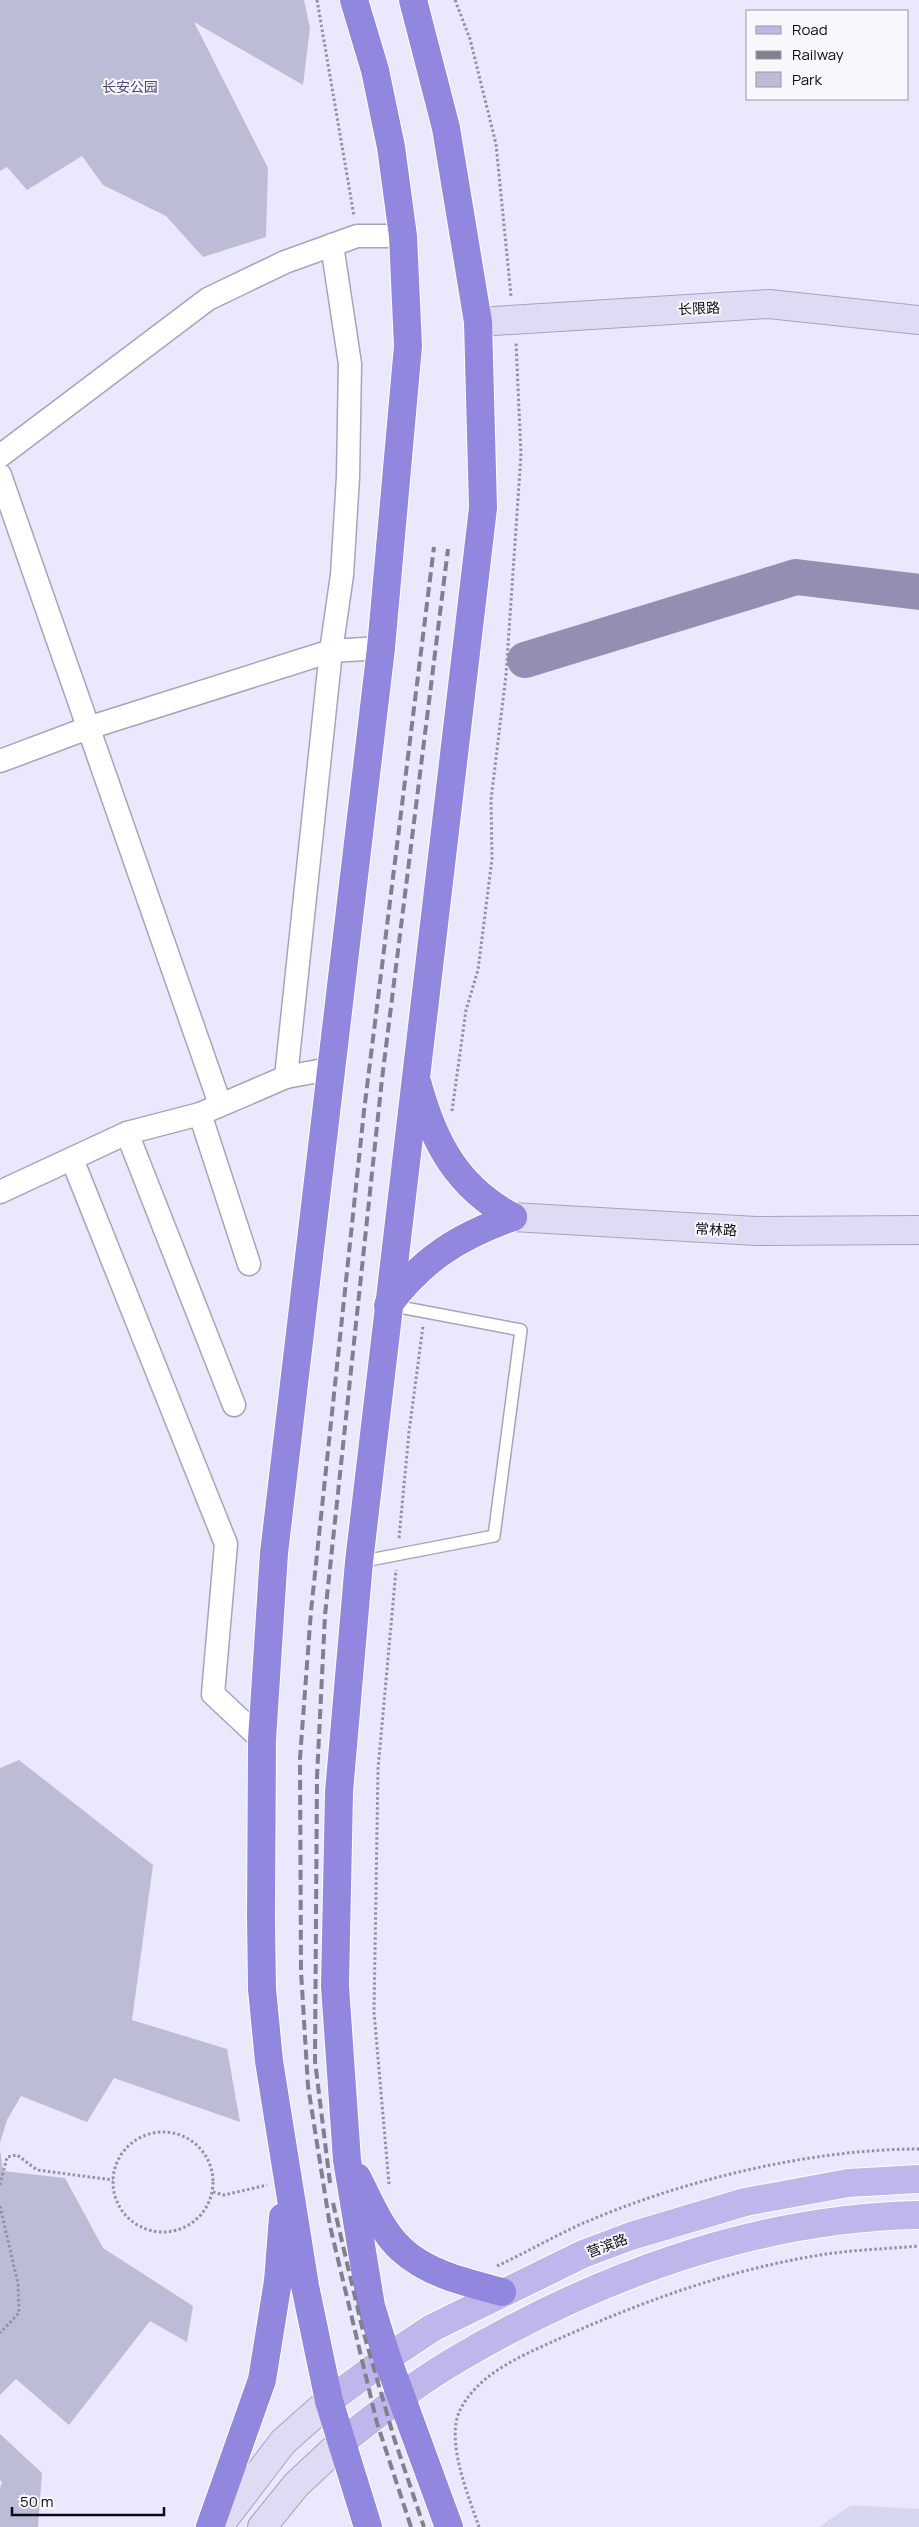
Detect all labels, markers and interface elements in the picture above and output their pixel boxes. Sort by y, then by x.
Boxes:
legend [746,10,909,100]
text: Road [792,19,828,40]
text: Railway [792,44,844,65]
text: Park [792,69,822,90]
park label: 长安公园 [102,77,158,96]
street label: 长限路 [678,297,720,319]
street label: 常林路 [695,1218,737,1240]
street label: 营滨路 [584,2229,630,2261]
scale bar [12,2484,165,2516]
text: 50 m [20,2491,54,2512]

